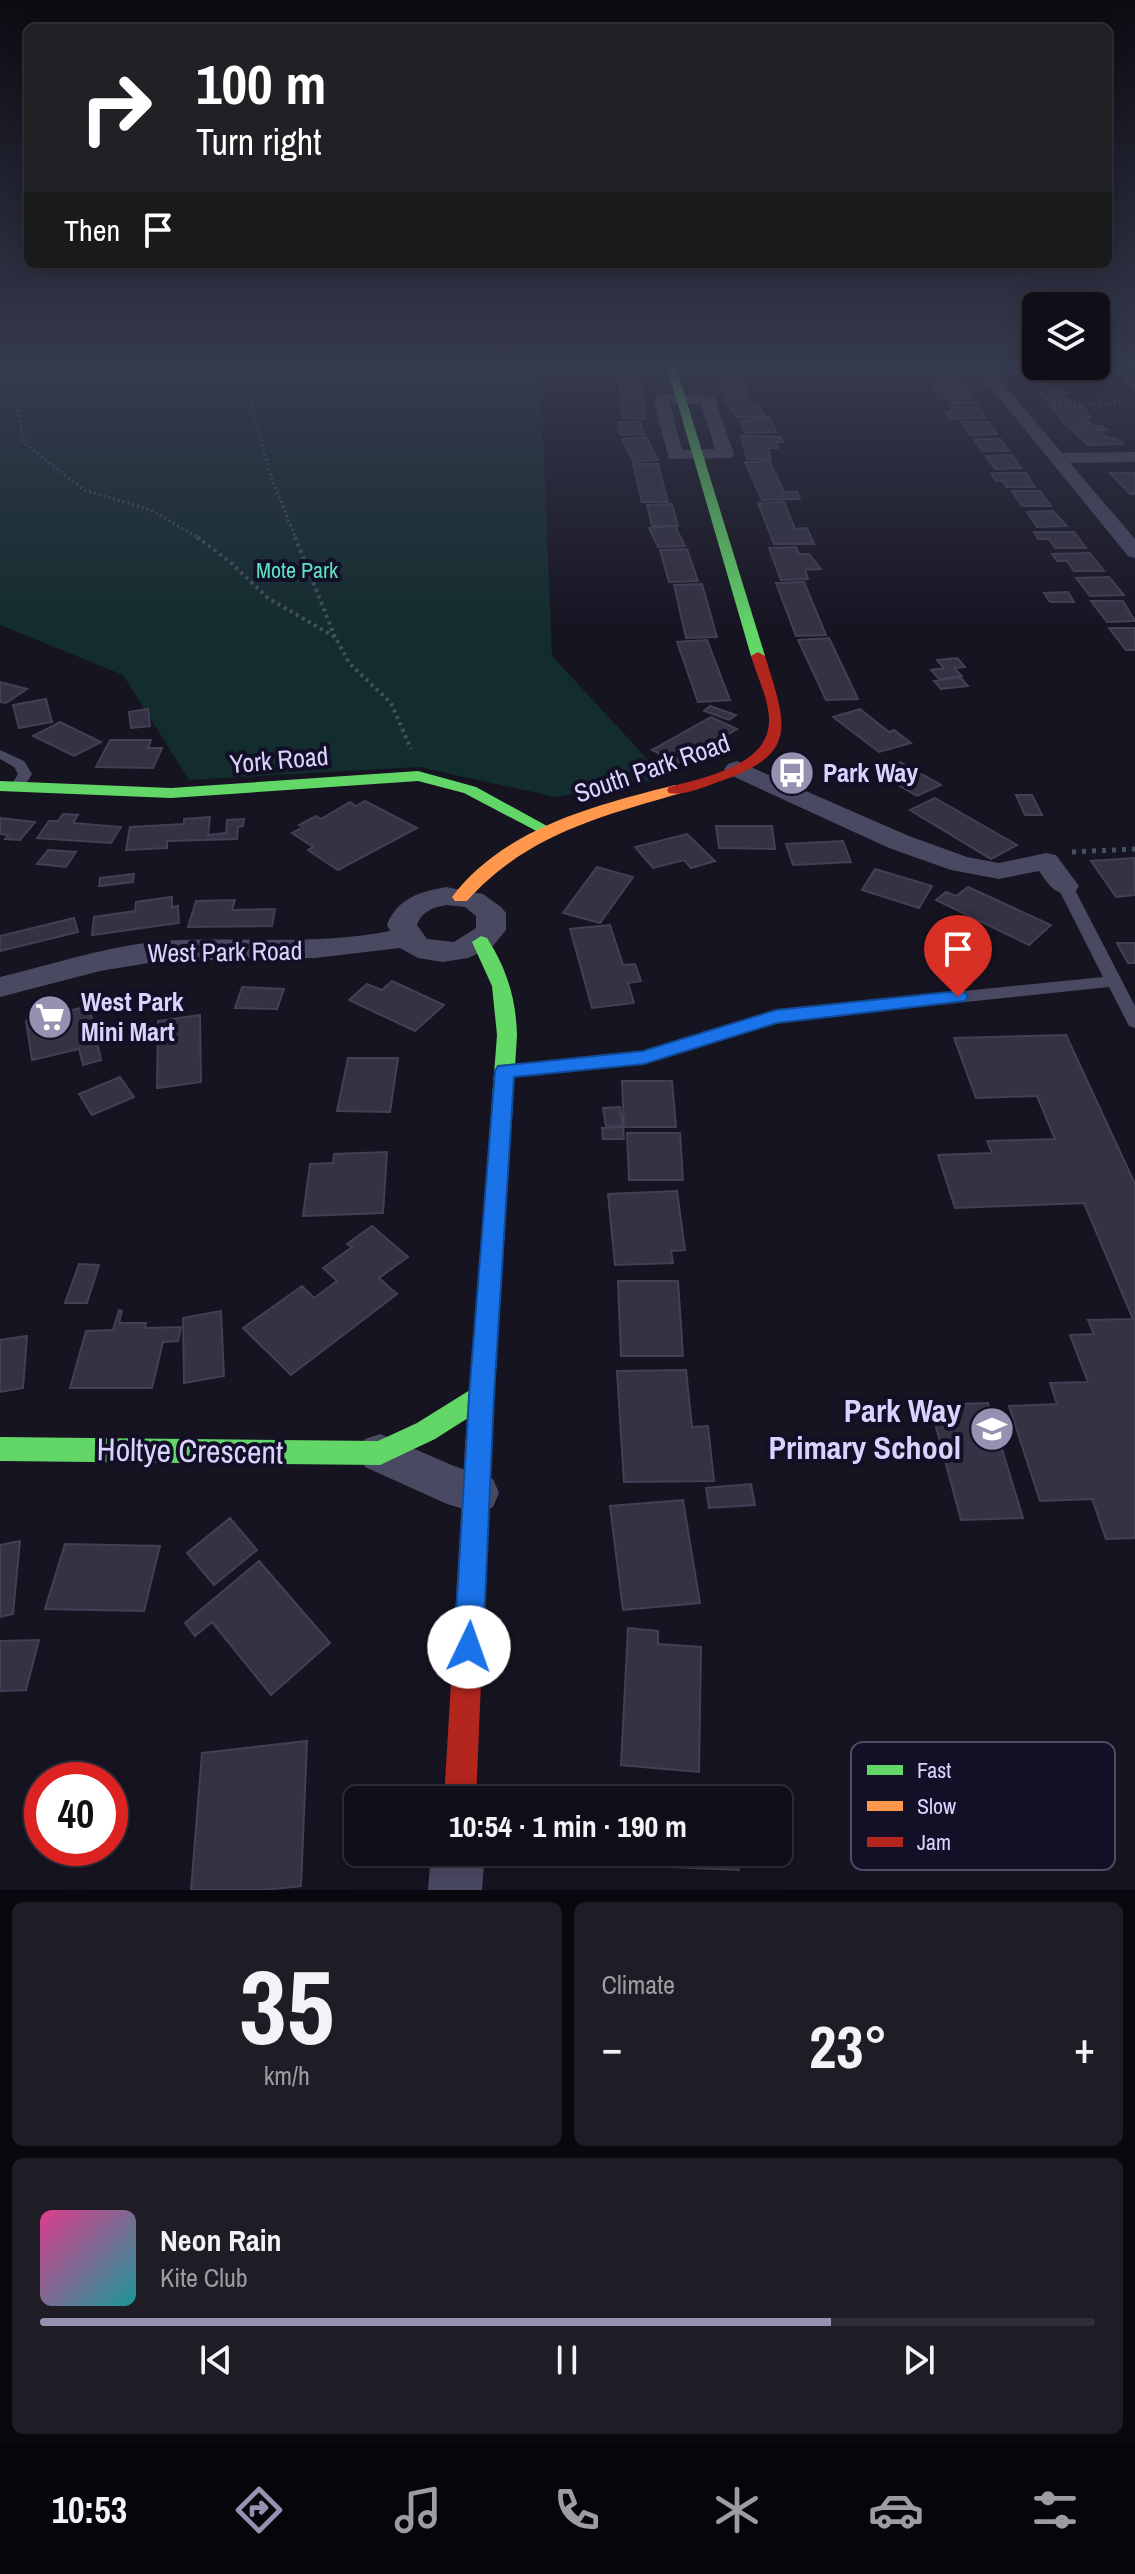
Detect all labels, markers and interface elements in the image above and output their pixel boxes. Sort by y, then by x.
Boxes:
text: 100 m [196,46,326,121]
icon: right [64,56,168,160]
text: Turn right [196,118,321,166]
icon: arrive [136,208,180,252]
text: Then [64,210,120,250]
map controls [1022,292,1110,380]
button: layers [1022,292,1110,380]
park label: Mote Park [256,555,339,585]
street label: South Park Road [569,725,734,811]
street label: York Road [228,738,330,781]
bus stop icon: Park Way [768,749,816,797]
place label: Park Way [823,755,918,790]
pin [924,915,992,997]
icon: arrive [936,927,980,971]
street label: West Park Road [147,933,303,970]
place label: West Park Mini Mart [81,984,184,1049]
supermarket icon: West Park Mini Mart [26,993,74,1041]
place label: Park Way Primary School [768,1389,961,1469]
school or university icon: Park Way Primary School [968,1405,1016,1453]
street label: Holtye Crescent [96,1427,284,1474]
position arrow [427,1605,511,1689]
legend [851,1742,1115,1870]
text: Fast [917,1755,951,1785]
speed limit sign: 40 [24,1762,128,1866]
text: Slow [917,1791,956,1821]
text: 10:54 · 1 min · 190 m [449,1806,687,1846]
text: Jam [917,1827,951,1857]
text: 35 [239,1936,334,2076]
text: Climate [602,1967,675,2002]
text: 23° [809,2006,888,2087]
text: − [602,2017,623,2077]
text: + [1074,2017,1095,2077]
text: km/h [264,2058,310,2093]
text: Neon Rain [160,2220,282,2260]
text: Kite Club [160,2260,248,2295]
icon: previous [194,2338,238,2382]
icon: pause [545,2338,589,2382]
icon: next [897,2338,941,2382]
icon: directions [231,2482,287,2538]
icon: music [390,2482,446,2538]
icon: phone [549,2482,605,2538]
icon: climate [709,2482,765,2538]
icon: car [868,2482,924,2538]
icon: filters [1027,2482,1083,2538]
text: 10:53 [52,2486,127,2534]

